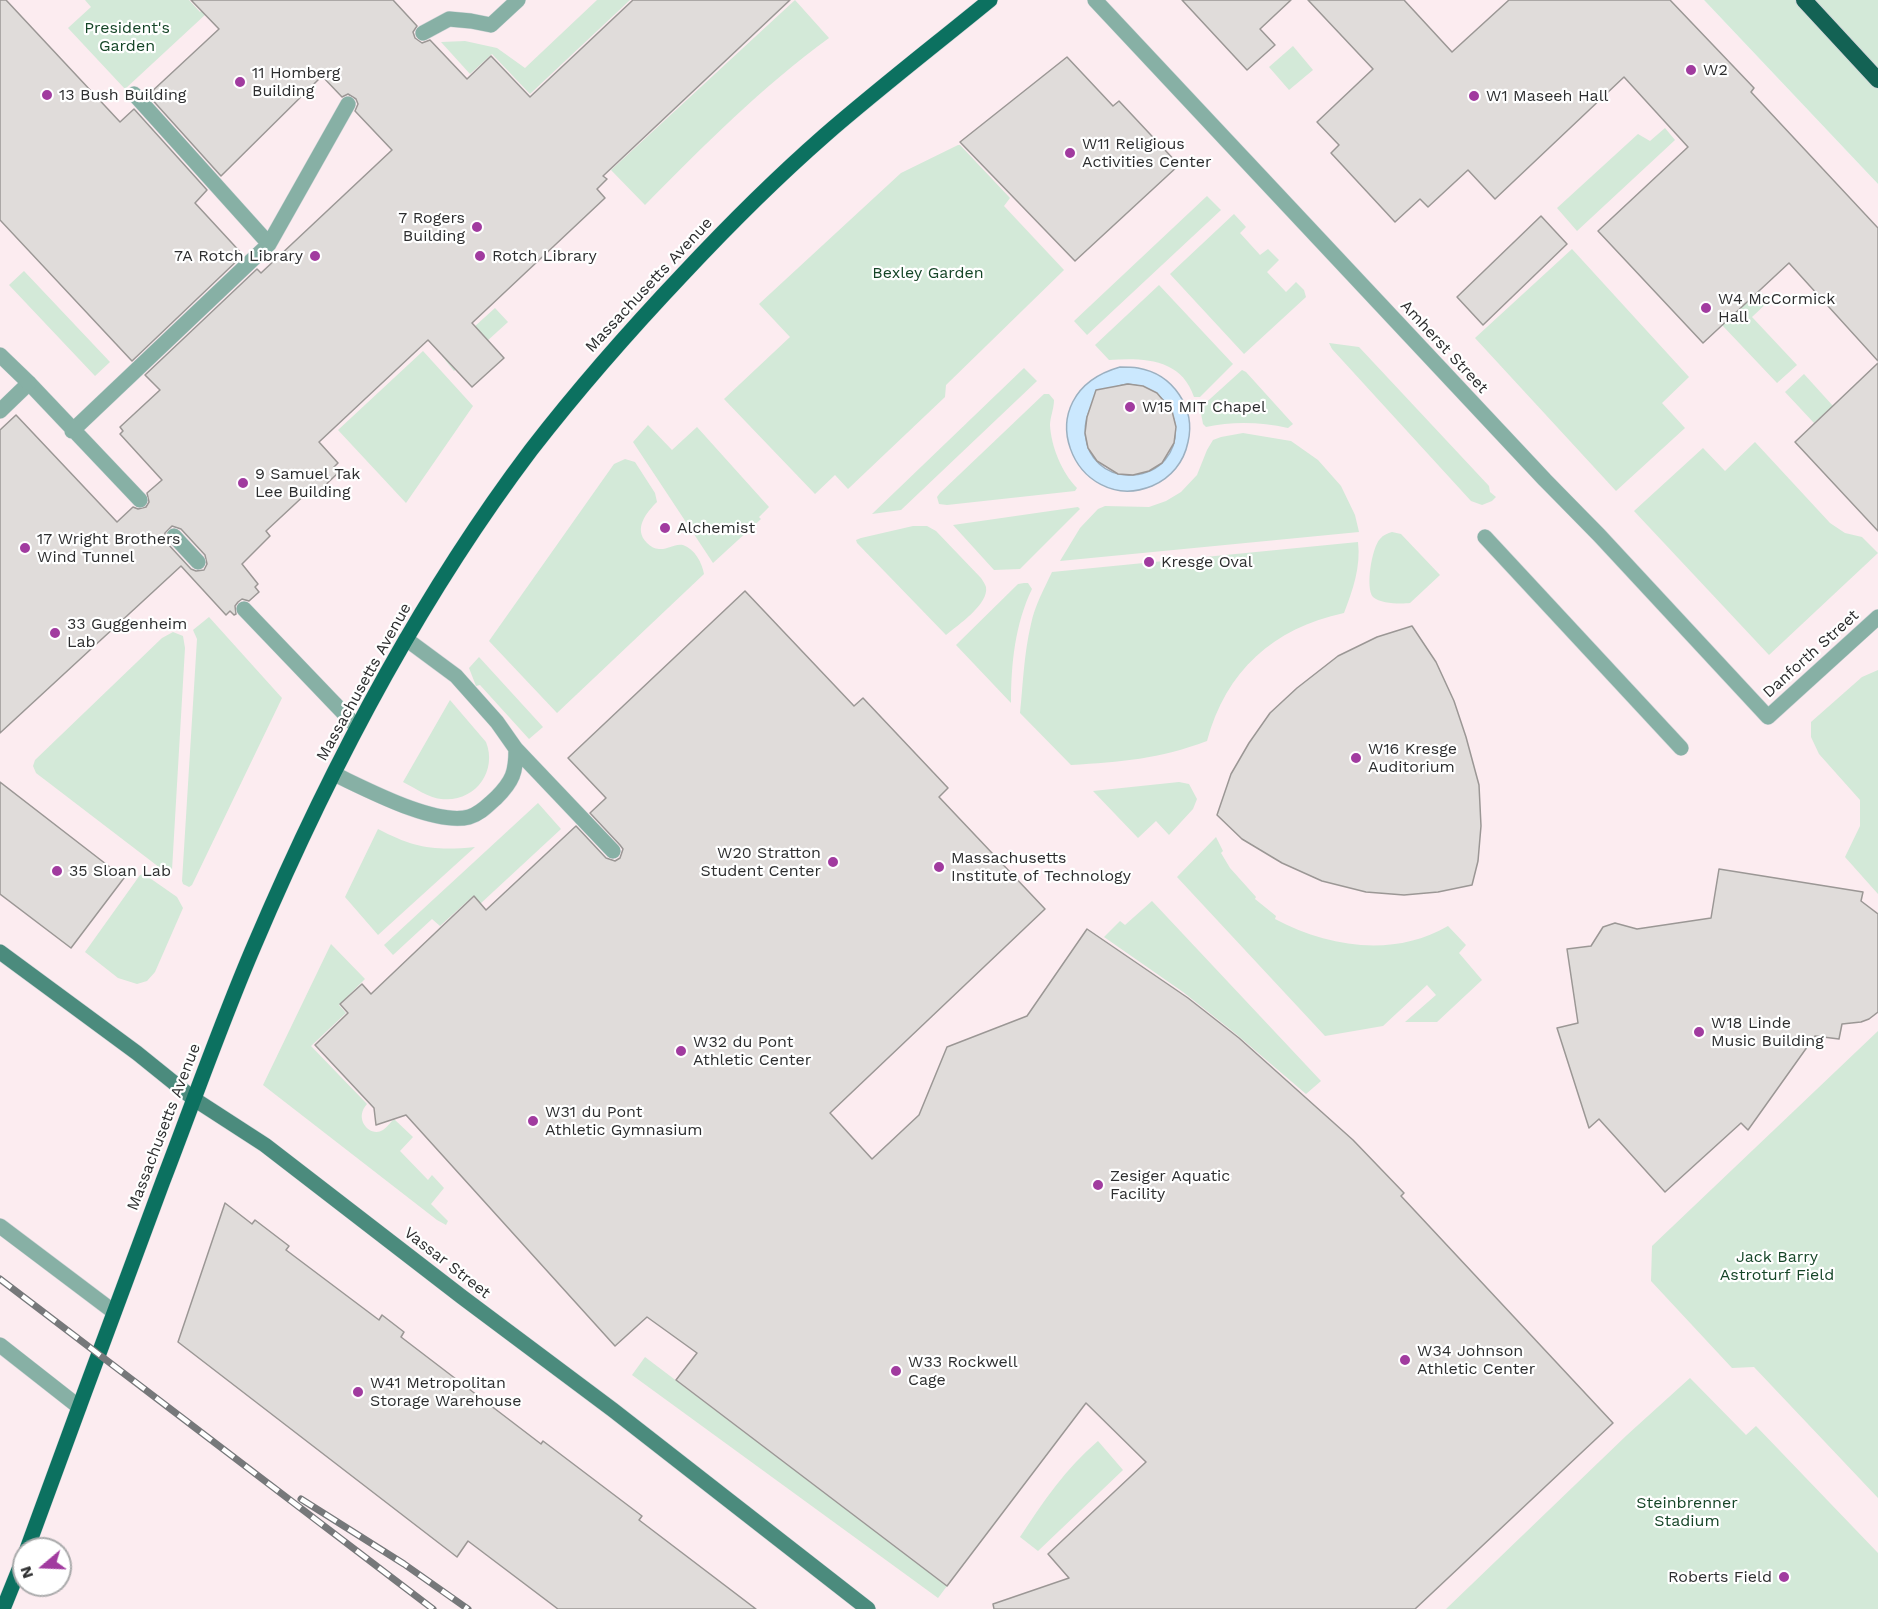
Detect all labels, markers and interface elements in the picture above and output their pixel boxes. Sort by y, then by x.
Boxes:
park label: President's Garden [84,18,170,56]
place label: W2 [1703,60,1728,80]
place label: 11 Homberg Building [252,63,340,101]
marker: W2 [1684,63,1698,77]
marker: 11 Homberg Building [233,75,247,89]
place label: 13 Bush Building [59,85,186,105]
place label: W1 Maseeh Hall [1486,86,1608,106]
marker: 13 Bush Building [40,88,54,102]
marker: W1 Maseeh Hall [1467,89,1481,103]
place label: W11 Religious Activities Center [1082,134,1211,172]
marker: W11 Religious Activities Center [1063,146,1077,160]
place label: 7 Rogers Building [398,208,465,246]
street label: Massachusetts Avenue [581,214,717,356]
marker: 7 Rogers Building [470,220,484,234]
place label: 7A Rotch Library [174,246,303,266]
place label: Rotch Library [492,246,597,266]
marker: 7A Rotch Library [308,249,322,263]
marker: Rotch Library [473,249,487,263]
park label: Bexley Garden [872,263,984,283]
place label: W4 McCormick Hall [1718,289,1835,327]
street label: Amherst Street [1396,297,1492,397]
marker: W4 McCormick Hall [1699,301,1713,315]
place label: W15 MIT Chapel [1142,397,1266,417]
marker: W15 MIT Chapel [1123,400,1137,414]
place label: 9 Samuel Tak Lee Building [255,464,360,502]
marker: 9 Samuel Tak Lee Building [236,476,250,490]
place label: Alchemist [677,518,755,538]
marker: Alchemist [658,521,672,535]
place label: 17 Wright Brothers Wind Tunnel [37,529,181,567]
marker: 17 Wright Brothers Wind Tunnel [18,541,32,555]
place label: Kresge Oval [1161,552,1253,572]
marker: Kresge Oval [1142,555,1156,569]
street label: Massachusetts Avenue [313,600,415,764]
street label: Danforth Street [1759,606,1863,702]
place label: 33 Guggenheim Lab [67,614,187,652]
marker: 33 Guggenheim Lab [48,626,62,640]
place label: W16 Kresge Auditorium [1368,739,1457,777]
marker: W16 Kresge Auditorium [1349,751,1363,765]
place label: W20 Stratton Student Center [700,843,821,881]
place label: Massachusetts Institute of Technology [951,848,1131,886]
marker: W20 Stratton Student Center [826,855,840,869]
marker: Massachusetts Institute of Technology [932,860,946,874]
place label: 35 Sloan Lab [69,861,171,881]
marker: 35 Sloan Lab [50,864,64,878]
place label: W18 Linde Music Building [1711,1013,1824,1051]
marker: W18 Linde Music Building [1692,1025,1706,1039]
place label: W32 du Pont Athletic Center [693,1032,811,1070]
street label: Massachusetts Avenue [123,1041,205,1213]
marker: W32 du Pont Athletic Center [674,1044,688,1058]
place label: W31 du Pont Athletic Gymnasium [545,1102,703,1140]
marker: W31 du Pont Athletic Gymnasium [526,1114,540,1128]
place label: Zesiger Aquatic Facility [1110,1166,1230,1204]
marker: Zesiger Aquatic Facility [1091,1178,1105,1192]
street label: Vassar Street [400,1223,494,1303]
park label: Jack Barry Astroturf Field [1720,1247,1834,1285]
place label: W34 Johnson Athletic Center [1417,1341,1535,1379]
place label: W33 Rockwell Cage [908,1352,1018,1390]
marker: W34 Johnson Athletic Center [1398,1353,1412,1367]
marker: W33 Rockwell Cage [889,1364,903,1378]
place label: W41 Metropolitan Storage Warehouse [370,1373,521,1411]
marker: W41 Metropolitan Storage Warehouse [351,1385,365,1399]
park label: Steinbrenner Stadium [1636,1493,1738,1531]
north arrow [12,1537,72,1597]
text: N [15,1564,37,1581]
place label: Roberts Field [1668,1567,1772,1587]
marker: Roberts Field [1777,1570,1791,1584]

